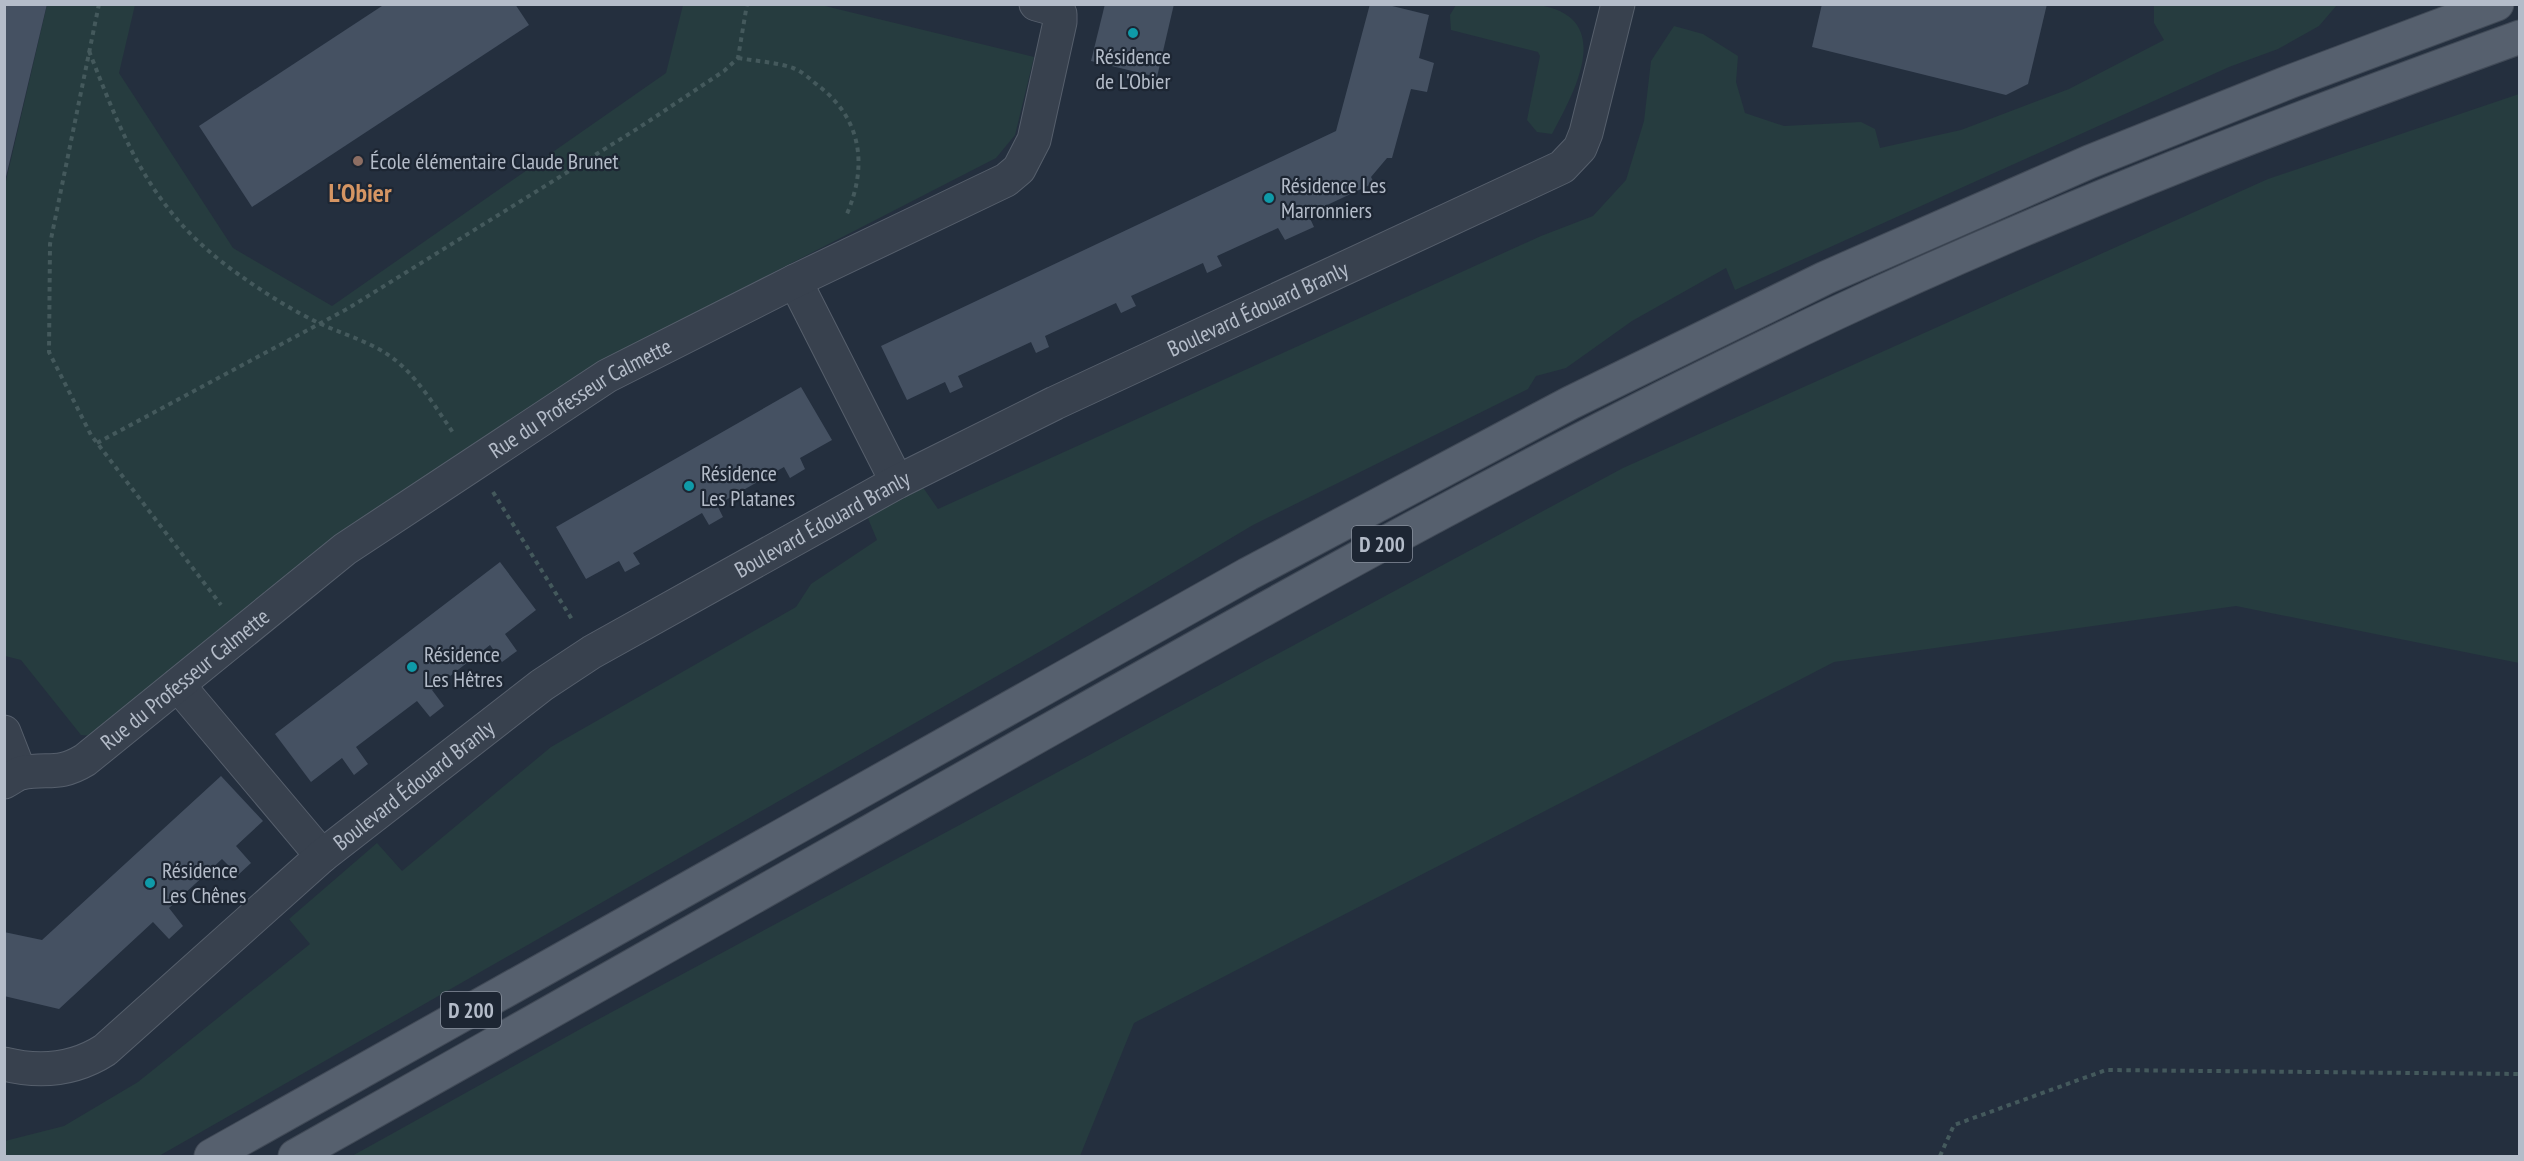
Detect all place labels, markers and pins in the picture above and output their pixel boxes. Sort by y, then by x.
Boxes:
marker: Résidence de L'Obier [1126,26,1140,40]
place label: Résidence de L'Obier [1095,42,1171,95]
place label: École élémentaire Claude Brunet [370,147,619,175]
marker: École élémentaire Claude Brunet [351,154,365,168]
place label: Résidence Les Marronniers [1281,171,1386,224]
marker: Résidence Les Marronniers [1262,191,1276,205]
place label: Résidence Les Platanes [701,459,795,512]
marker: Résidence Les Platanes [682,479,696,493]
place label: Résidence Les Hêtres [424,640,503,693]
marker: Résidence Les Hêtres [405,660,419,674]
place label: Résidence Les Chênes [162,856,246,909]
marker: Résidence Les Chênes [143,876,157,890]

